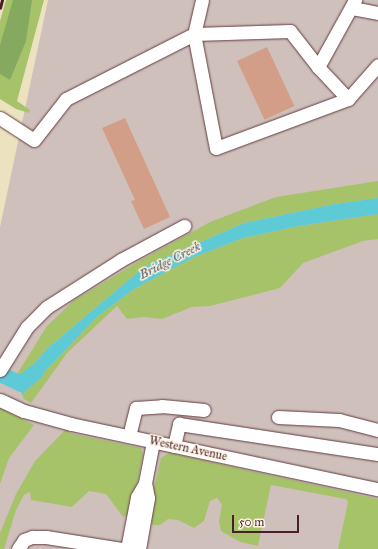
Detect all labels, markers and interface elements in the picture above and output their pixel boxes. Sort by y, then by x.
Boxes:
water label: Bridge Creek [137,239,203,283]
street label: Western Avenue [148,434,228,464]
scale bar [234,507,301,533]
text: 50 m [239,515,264,529]

